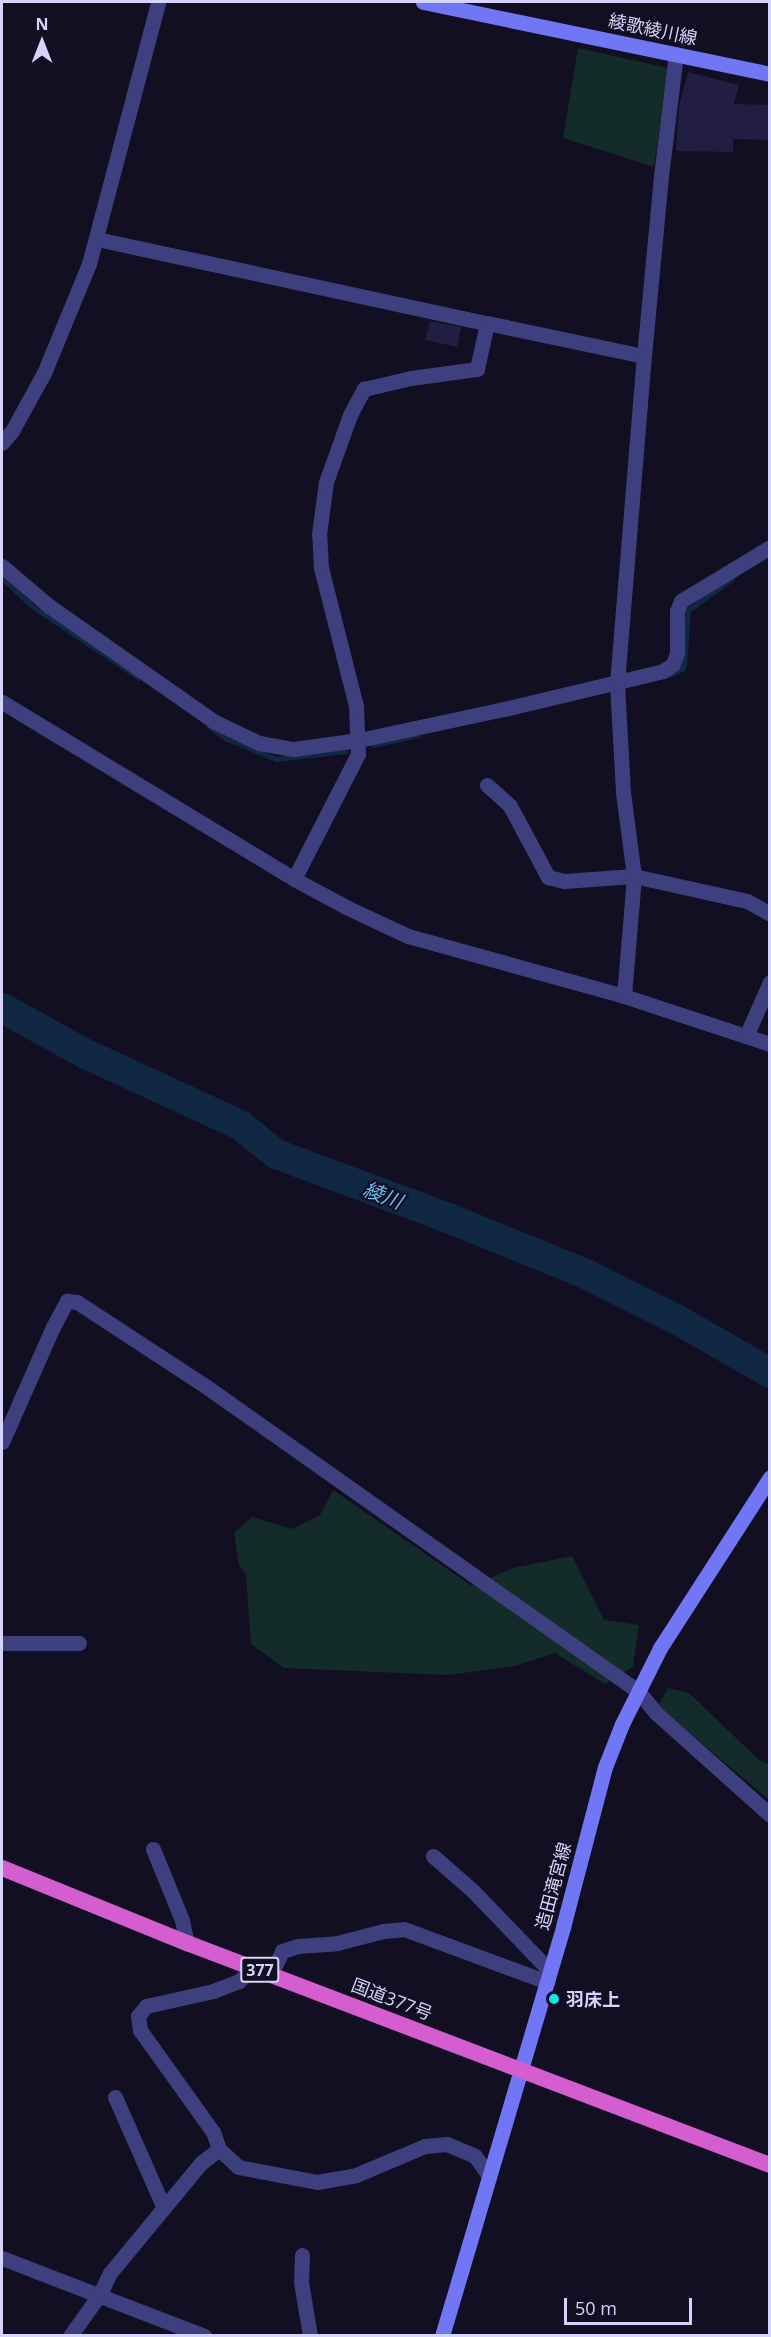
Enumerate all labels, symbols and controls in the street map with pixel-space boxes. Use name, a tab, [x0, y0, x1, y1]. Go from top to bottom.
street label: 綾歌綾川線	[607, 9, 699, 49]
north arrow	[12, 12, 72, 72]
text: N	[35, 13, 49, 35]
water label: 綾川	[360, 1177, 406, 1213]
street label: 造田滝宮線	[531, 1840, 575, 1932]
road number: 377	[239, 1957, 281, 1983]
street label: 国道377号	[349, 1974, 435, 2024]
place label: 羽床上	[566, 1988, 620, 2010]
marker: 羽床上	[547, 1992, 561, 2006]
scale bar	[567, 2286, 694, 2324]
text: 50 m	[575, 2296, 617, 2320]

